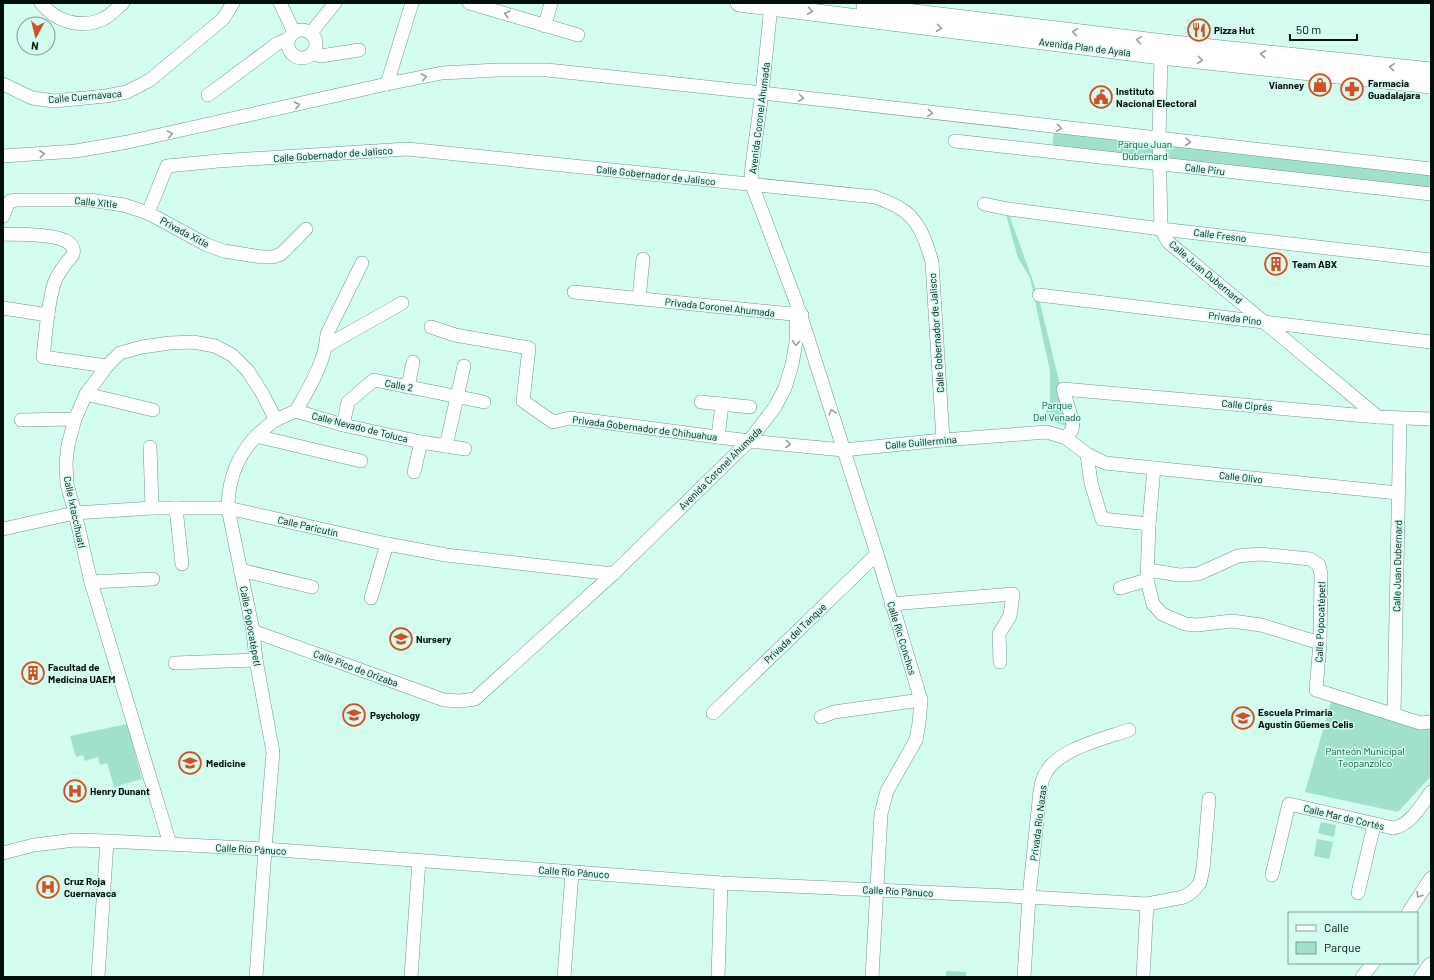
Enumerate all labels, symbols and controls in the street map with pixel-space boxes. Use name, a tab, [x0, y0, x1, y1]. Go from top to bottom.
one-way arrow	[807, 7, 813, 16]
one-way arrow	[504, 10, 511, 19]
north arrow	[16, 16, 56, 56]
scale bar	[1290, 16, 1357, 42]
restaurant icon: Pizza Hut	[1186, 17, 1212, 43]
text: 50 m	[1296, 22, 1321, 36]
one-way arrow	[935, 23, 942, 32]
place label: Pizza Hut	[1214, 24, 1255, 36]
one-way arrow	[1072, 28, 1078, 37]
street label: Avenida Plan de Ayala	[1038, 35, 1132, 59]
one-way arrow	[1136, 36, 1142, 45]
text: N	[30, 40, 39, 53]
one-way arrow	[1260, 50, 1266, 59]
one-way arrow	[1197, 56, 1203, 65]
street label: Avenida Coronel Ahumada	[746, 61, 772, 175]
one-way arrow	[1389, 63, 1395, 72]
shop icon: Vianney	[1307, 72, 1333, 98]
one-way arrow	[421, 73, 427, 81]
pharmacy icon: Farmacia Guadalajara	[1339, 76, 1365, 102]
place label: Farmacia Guadalajara	[1368, 77, 1420, 101]
place label: Vianney	[1269, 79, 1304, 91]
public building icon: Instituto Nacional Electoral	[1088, 84, 1114, 110]
place label: Instituto Nacional Electoral	[1116, 85, 1197, 109]
street label: Calle Cuernavaca	[48, 87, 122, 105]
one-way arrow	[798, 93, 804, 102]
one-way arrow	[294, 101, 300, 109]
one-way arrow	[927, 108, 933, 117]
one-way arrow	[1056, 123, 1062, 132]
one-way arrow	[167, 130, 173, 138]
one-way arrow	[1185, 137, 1191, 146]
park label: Parque Juan Dubernard	[1118, 138, 1172, 162]
street label: Calle Gobernador de Jalisco	[273, 144, 393, 164]
one-way arrow	[39, 150, 45, 159]
street label: Calle Piru	[1184, 161, 1226, 177]
street label: Calle Gobernador de Jalisco	[596, 163, 716, 187]
street label: Calle Xitle	[74, 194, 118, 210]
street label: Privada Xitle	[158, 214, 212, 250]
street label: Calle Fresno	[1193, 226, 1247, 244]
street label: Calle Juan Dubernard	[1167, 238, 1245, 306]
building icon: Team ABX	[1263, 251, 1289, 277]
place label: Team ABX	[1292, 258, 1338, 270]
street label: Calle Gobernador de Jalisco	[926, 273, 946, 393]
street label: Privada Coronel Ahumada	[664, 295, 776, 319]
street label: Privada Pino	[1208, 309, 1262, 327]
one-way arrow	[791, 340, 800, 346]
street label: Calle 2	[384, 376, 414, 394]
street label: Calle Ciprés	[1221, 397, 1273, 413]
park label: Parque Del Venado	[1033, 399, 1081, 423]
street label: Calle Nevado de Toluca	[311, 409, 409, 445]
one-way arrow	[828, 409, 837, 416]
street label: Privada Gobernador de Chihuahua	[572, 413, 718, 443]
street label: Avenida Coronel Ahumada	[676, 424, 764, 512]
street label: Calle Guillermina	[885, 433, 957, 451]
one-way arrow	[785, 440, 791, 449]
street label: Calle Olivo	[1218, 469, 1264, 485]
street label: Calle Ixtaccíhuatl	[62, 475, 88, 549]
street label: Calle Paricutín	[276, 513, 340, 539]
street label: Calle Juan Dubernard	[1390, 520, 1404, 612]
street label: Calle Popocatépetl	[1313, 581, 1327, 663]
street label: Calle Popocatépetl	[238, 585, 264, 667]
street label: Privada del Tanque	[761, 600, 829, 666]
street label: Calle Río Conchos	[885, 600, 919, 676]
school or university icon: Nursery	[388, 626, 414, 652]
place label: Nursery	[416, 633, 451, 645]
street label: Calle Pico de Orizaba	[312, 647, 400, 689]
building icon: Facultad de Medicina UAEM	[20, 660, 46, 686]
place label: Facultad de Medicina UAEM	[48, 661, 115, 685]
school or university icon: Psychology	[341, 702, 367, 728]
school or university icon: Escuela Primaria Agustín Güemes Celis	[1230, 705, 1256, 731]
place label: Escuela Primaria Agustín Güemes Celis	[1258, 706, 1353, 730]
place label: Psychology	[370, 709, 420, 721]
park label: Panteón Municipal Teopanzolco	[1325, 745, 1405, 769]
school or university icon: Medicine	[177, 750, 203, 776]
place label: Medicine	[206, 757, 246, 769]
hospital icon: Henry Dunant	[62, 778, 88, 804]
street label: Privada Río Nazas	[1027, 784, 1049, 862]
place label: Henry Dunant	[90, 785, 150, 797]
street label: Calle Mar de Cortés	[1302, 802, 1386, 832]
street label: Calle Río Pánuco	[215, 841, 287, 857]
street label: Calle Río Pánuco	[538, 864, 610, 880]
hospital icon: Cruz Roja Cuernavaca	[35, 874, 61, 900]
place label: Cruz Roja Cuernavaca	[64, 875, 116, 899]
street label: Calle Río Pánuco	[862, 883, 934, 899]
one-way arrow	[1416, 891, 1424, 898]
legend	[1288, 912, 1418, 964]
text: Calle	[1324, 920, 1349, 934]
text: Parque	[1324, 940, 1361, 954]

